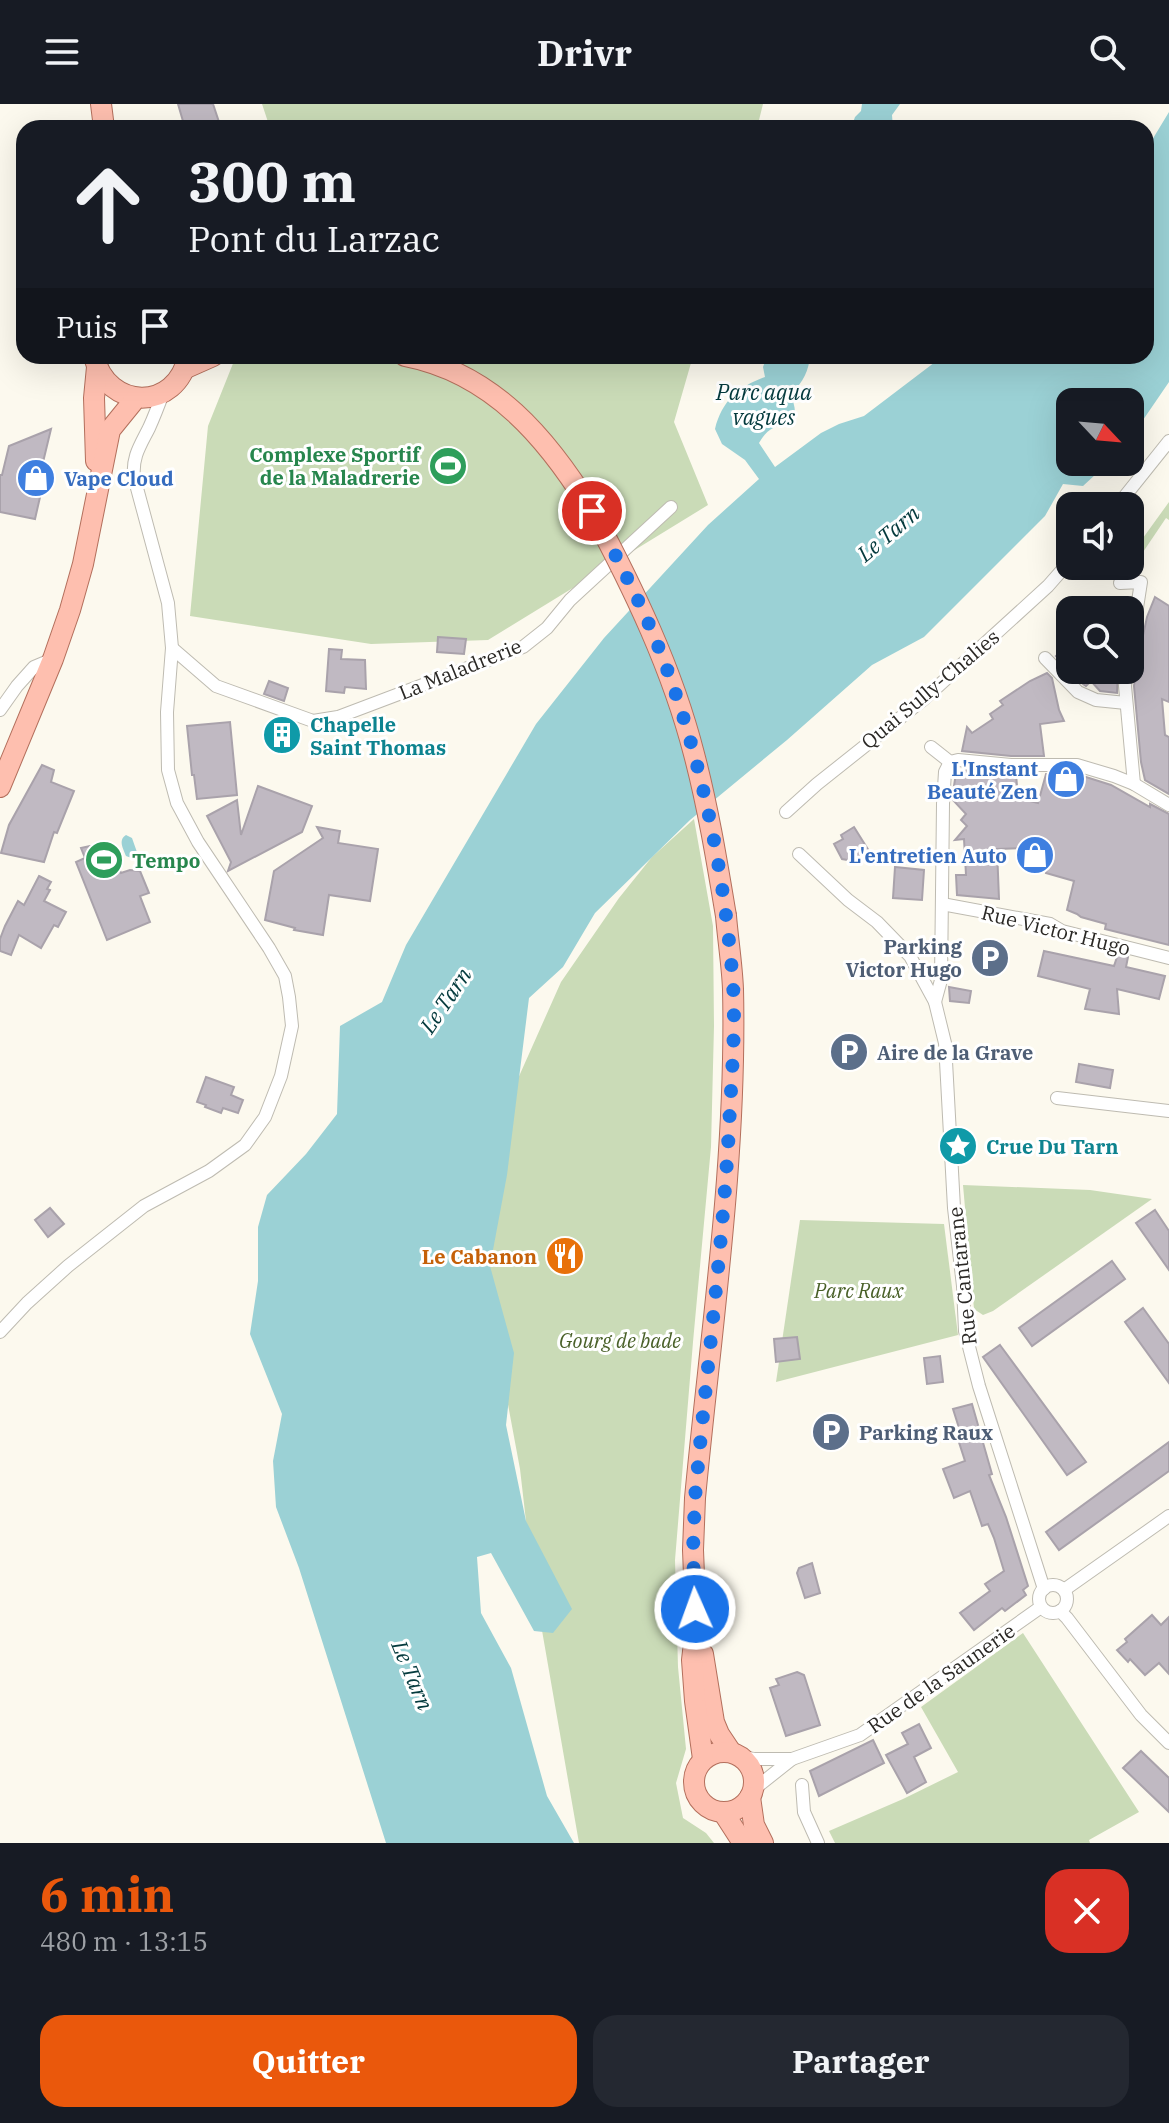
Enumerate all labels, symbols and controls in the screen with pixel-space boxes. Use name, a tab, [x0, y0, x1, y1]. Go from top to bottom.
text: Drivr	[537, 29, 632, 76]
icon: menu	[40, 30, 84, 74]
icon: search	[1085, 30, 1129, 74]
text: 300 m	[188, 145, 356, 217]
icon: ahead	[56, 152, 160, 256]
text: Pont du Larzac	[188, 215, 440, 262]
icon: arrive	[133, 304, 177, 348]
text: Puis	[56, 307, 117, 346]
water label: Parc aqua vagues	[715, 377, 812, 431]
north arrow	[1056, 388, 1144, 476]
map controls	[1056, 388, 1144, 684]
place label: Complexe Sportif de la Maladrerie	[249, 441, 422, 491]
sports icon: Complexe Sportif de la Maladrerie	[427, 445, 469, 487]
shop icon: Vape Cloud	[15, 457, 57, 499]
place label: Vape Cloud	[64, 465, 174, 492]
pin	[558, 477, 626, 545]
icon: arrive	[570, 489, 614, 533]
button: sound	[1056, 492, 1144, 580]
water label: Le Tarn	[850, 498, 926, 568]
button: search	[1056, 596, 1144, 684]
street label: Quai Sully-Chalies	[855, 623, 1005, 755]
street label: La Maladrerie	[395, 632, 525, 706]
place label: Chapelle Saint Thomas	[310, 711, 446, 761]
building icon: Chapelle Saint Thomas	[261, 714, 303, 756]
place label: L'Instant Beauté Zen	[927, 755, 1039, 805]
shop icon: L'Instant Beauté Zen	[1045, 758, 1087, 800]
shop icon: L'entretien Auto	[1014, 834, 1056, 876]
sports icon: Tempo	[83, 839, 125, 881]
place label: L'entretien Auto	[849, 842, 1007, 869]
place label: Tempo	[132, 847, 200, 874]
street label: Rue Victor Hugo	[979, 898, 1133, 962]
place label: Parking Victor Hugo	[845, 933, 962, 983]
parking icon: Parking Victor Hugo	[969, 937, 1011, 979]
water label: Le Tarn	[412, 961, 478, 1039]
parking icon: Aire de la Grave	[828, 1031, 870, 1073]
place label: Aire de la Grave	[877, 1039, 1033, 1066]
place icon: Crue Du Tarn	[937, 1125, 979, 1167]
place label: Crue Du Tarn	[986, 1133, 1119, 1160]
street label: Rue Cantarane	[941, 1206, 983, 1346]
restaurant icon: Le Cabanon	[544, 1235, 586, 1277]
place label: Le Cabanon	[422, 1243, 537, 1270]
park label: Parc Raux	[813, 1277, 904, 1304]
park label: Gourg de bade	[559, 1327, 681, 1354]
parking icon: Parking Raux	[810, 1411, 852, 1453]
place label: Parking Raux	[859, 1419, 993, 1446]
position arrow	[653, 1567, 737, 1651]
street label: Rue de la Saunerie	[862, 1617, 1020, 1739]
water label: Le Tarn	[385, 1635, 441, 1715]
text: 6 min	[40, 1863, 174, 1925]
button: close	[1045, 1869, 1129, 1953]
text: 480 m · 13:15	[40, 1924, 208, 1958]
button: Quitter	[40, 2015, 577, 2107]
button: Partager	[593, 2015, 1129, 2107]

